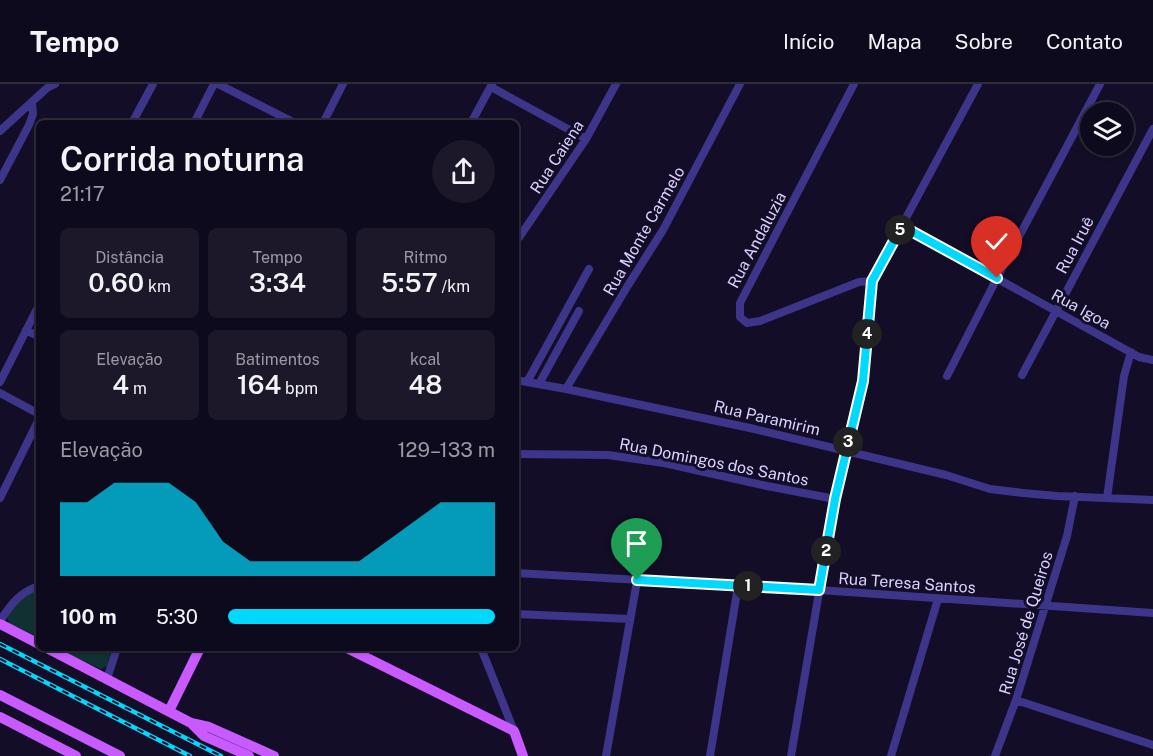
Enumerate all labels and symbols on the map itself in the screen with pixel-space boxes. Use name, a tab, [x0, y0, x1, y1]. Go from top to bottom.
street label: Rua Caiena	[526, 117, 588, 197]
street label: Rua Monte Carmelo	[599, 163, 689, 299]
street label: Rua Andaluzia	[724, 189, 790, 291]
street label: Rua Iruê	[1052, 213, 1098, 277]
pin: 5	[885, 215, 915, 245]
pin	[971, 216, 1022, 278]
street label: Rua Igoa	[1048, 285, 1114, 333]
pin: 4	[852, 319, 882, 349]
street label: Rua Paramirim	[712, 397, 822, 439]
pin: 3	[833, 427, 863, 457]
street label: Rua Domingos dos Santos	[618, 434, 810, 490]
pin	[611, 518, 662, 580]
pin: 2	[811, 536, 841, 566]
street label: Rua José de Queiros	[995, 549, 1057, 697]
street label: Rua Teresa Santos	[838, 569, 976, 597]
pin: 1	[733, 571, 763, 601]

